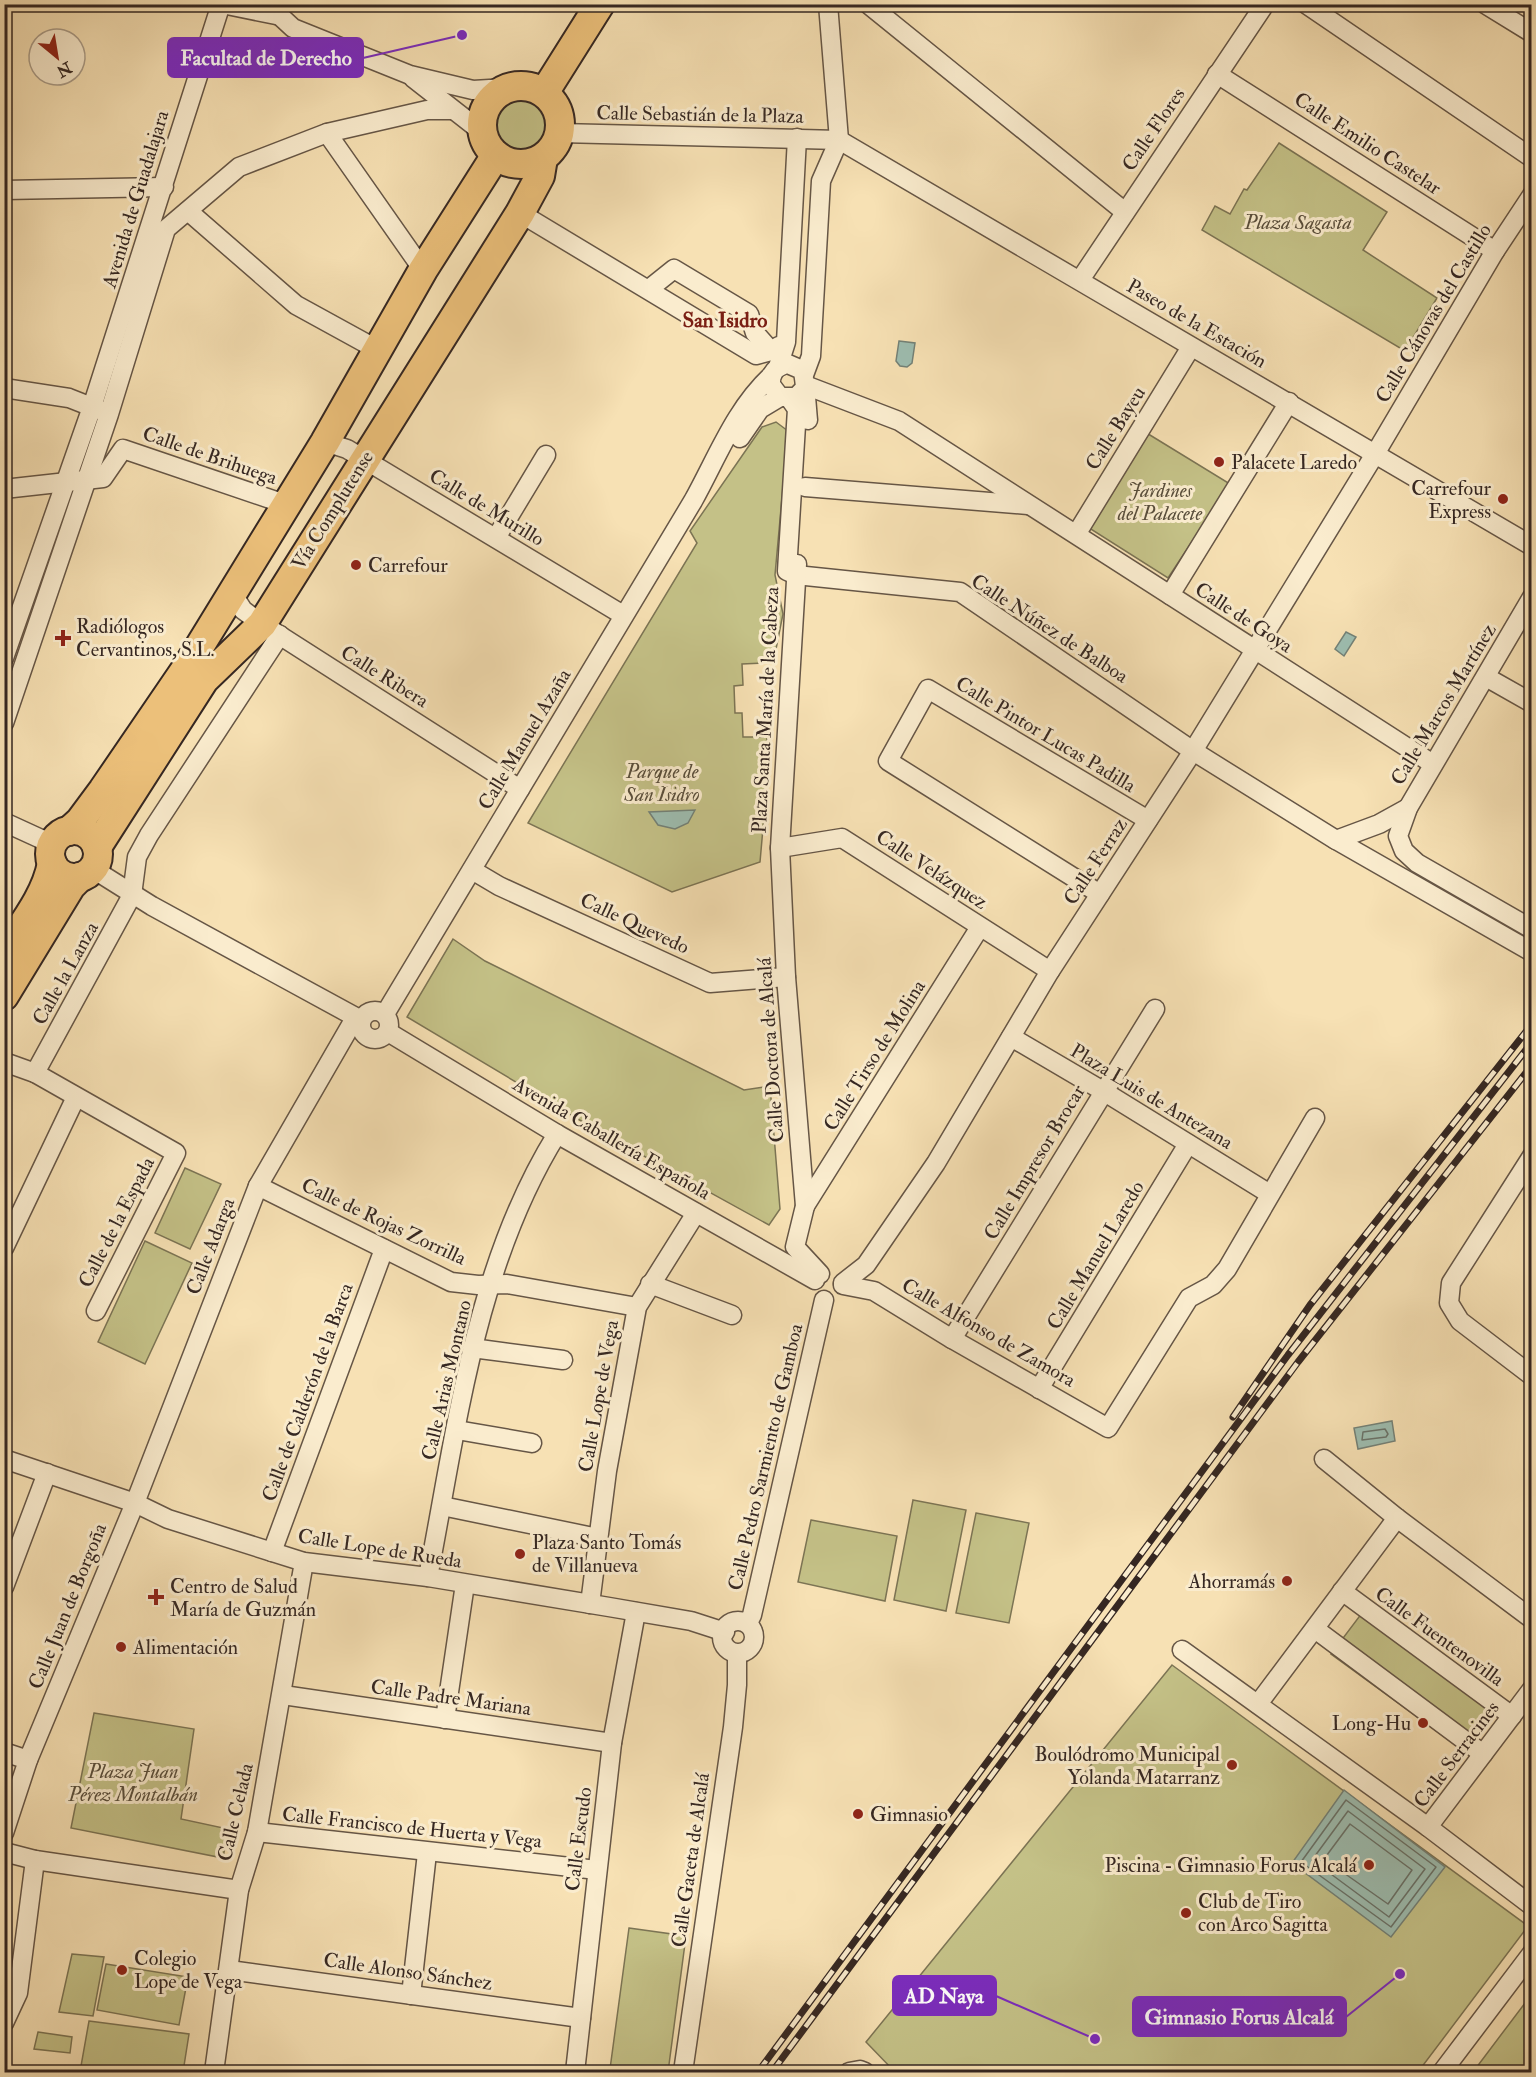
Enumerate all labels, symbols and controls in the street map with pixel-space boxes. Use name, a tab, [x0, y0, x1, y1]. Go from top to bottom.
north arrow	[27, 27, 87, 87]
callout: Facultad de Derecho	[168, 38, 363, 77]
text: Facultad de Derecho	[180, 45, 352, 72]
text: N	[52, 56, 76, 82]
street label: Calle Flores	[1116, 83, 1191, 176]
street label: Calle Emilio Castelar	[1290, 87, 1446, 201]
street label: Calle Sebastián de la Plaza	[596, 100, 805, 129]
street label: Avenida de Guadalajara	[96, 106, 175, 292]
park label: Plaza Sagasta	[1243, 210, 1352, 235]
street label: Calle Cánovas del Castillo	[1370, 219, 1497, 407]
street label: Paseo de la Estación	[1122, 273, 1271, 374]
district label: San Isidro	[683, 307, 767, 334]
street label: Calle Bayeu	[1080, 382, 1151, 475]
street label: Calle de Brihuega	[139, 421, 281, 490]
street label: Vía Complutense	[286, 446, 380, 575]
place label: Palacete Laredo	[1231, 450, 1357, 475]
marker: Palacete Laredo	[1212, 455, 1226, 469]
street label: Calle de Murillo	[425, 463, 549, 552]
place label: Carrefour Express	[1411, 476, 1492, 525]
park label: Jardines del Palacete	[1117, 478, 1202, 526]
marker: Carrefour Express	[1496, 492, 1510, 506]
place label: Carrefour	[368, 553, 448, 578]
marker: Carrefour	[349, 558, 363, 572]
street label: Calle Núñez de Balboa	[966, 568, 1134, 689]
street label: Calle de Goya	[1190, 577, 1298, 659]
street label: Plaza Santa María de la Cabeza	[747, 585, 784, 834]
place label: Radiólogos Cervantinos, S.L.	[76, 614, 214, 662]
street label: Calle Marcos Martínez	[1385, 619, 1502, 790]
marker: Radiólogos Cervantinos, S.L.	[54, 629, 72, 647]
street label: Calle Ribera	[336, 640, 434, 714]
street label: Calle Manuel Azaña	[472, 663, 577, 814]
street label: Calle Pintor Lucas Padilla	[951, 671, 1141, 798]
park label: Parque de San Isidro	[623, 759, 700, 807]
street label: Calle Ferraz	[1058, 813, 1133, 909]
street label: Calle Velázquez	[871, 824, 993, 915]
street label: Calle Quevedo	[576, 887, 693, 960]
street label: Calle la Lanza	[27, 917, 104, 1029]
street label: Calle Doctora de Alcalá	[752, 956, 789, 1143]
street label: Calle Tirso de Molina	[818, 974, 931, 1135]
street label: Plaza Luis de Antezana	[1066, 1038, 1238, 1155]
street label: Avenida Caballería Española	[507, 1071, 716, 1207]
street label: Calle Impresor Brocar	[978, 1080, 1092, 1245]
street label: Calle de la Espada	[73, 1152, 161, 1292]
street label: Calle de Rojas Zorrilla	[297, 1172, 471, 1271]
street label: Calle Manuel Laredo	[1041, 1176, 1150, 1334]
street label: Calle Adarga	[181, 1193, 241, 1298]
street label: Calle Alfonso de Zamora	[897, 1272, 1081, 1393]
street label: Calle de Calderón de la Barca	[256, 1279, 359, 1505]
street label: Calle Arias Montano	[416, 1298, 477, 1463]
street label: Calle Lope de Vega	[573, 1317, 625, 1474]
street label: Calle Pedro Sarmiento de Gamboa	[723, 1321, 809, 1593]
street label: Calle Juan de Borgoña	[23, 1519, 112, 1693]
street label: Calle Lope de Rueda	[296, 1523, 464, 1575]
place label: Plaza Santo Tomás de Villanueva	[532, 1530, 682, 1578]
marker: Plaza Santo Tomás de Villanueva	[513, 1547, 527, 1561]
place label: Ahorramás	[1187, 1569, 1275, 1594]
place label: Centro de Salud María de Guzmán	[170, 1574, 316, 1622]
marker: Ahorramás	[1280, 1574, 1294, 1588]
street label: Calle Fuentenovilla	[1370, 1581, 1510, 1692]
marker: Centro de Salud María de Guzmán	[147, 1588, 165, 1606]
place label: Alimentación	[132, 1635, 238, 1660]
marker: Alimentación	[114, 1640, 128, 1654]
street label: Calle Padre Mariana	[369, 1674, 534, 1721]
street label: Calle Serracines	[1408, 1696, 1505, 1813]
place label: Long-Hu	[1332, 1711, 1411, 1736]
marker: Long-Hu	[1416, 1716, 1430, 1730]
place label: Boulódromo Municipal Yolanda Matarranz	[1034, 1742, 1220, 1790]
marker: Boulódromo Municipal Yolanda Matarranz	[1225, 1758, 1239, 1772]
park label: Plaza Juan Pérez Montalbán	[67, 1759, 198, 1807]
street label: Calle Celada	[212, 1760, 259, 1864]
street label: Calle Gaceta de Alcalá	[666, 1771, 715, 1949]
street label: Calle Escudo	[560, 1786, 597, 1893]
street label: Calle Francisco de Huerta y Vega	[281, 1801, 544, 1854]
place label: Gimnasio	[870, 1802, 948, 1827]
marker: Gimnasio	[851, 1807, 865, 1821]
place label: Piscina - Gimnasio Forus Alcalá	[1104, 1853, 1358, 1878]
marker: Piscina - Gimnasio Forus Alcalá	[1362, 1858, 1376, 1872]
place label: Club de Tiro con Arco Sagitta	[1198, 1889, 1328, 1937]
marker: Club de Tiro con Arco Sagitta	[1179, 1906, 1193, 1920]
place label: Colegio Lope de Vega	[134, 1946, 243, 1995]
street label: Calle Alonso Sánchez	[322, 1947, 494, 1996]
marker: Colegio Lope de Vega	[115, 1963, 129, 1977]
callout: AD Naya	[893, 1976, 996, 2015]
text: AD Naya	[903, 1983, 985, 2010]
callout: Gimnasio Forus Alcalá	[1133, 1997, 1346, 2036]
text: Gimnasio Forus Alcalá	[1144, 2004, 1335, 2031]

